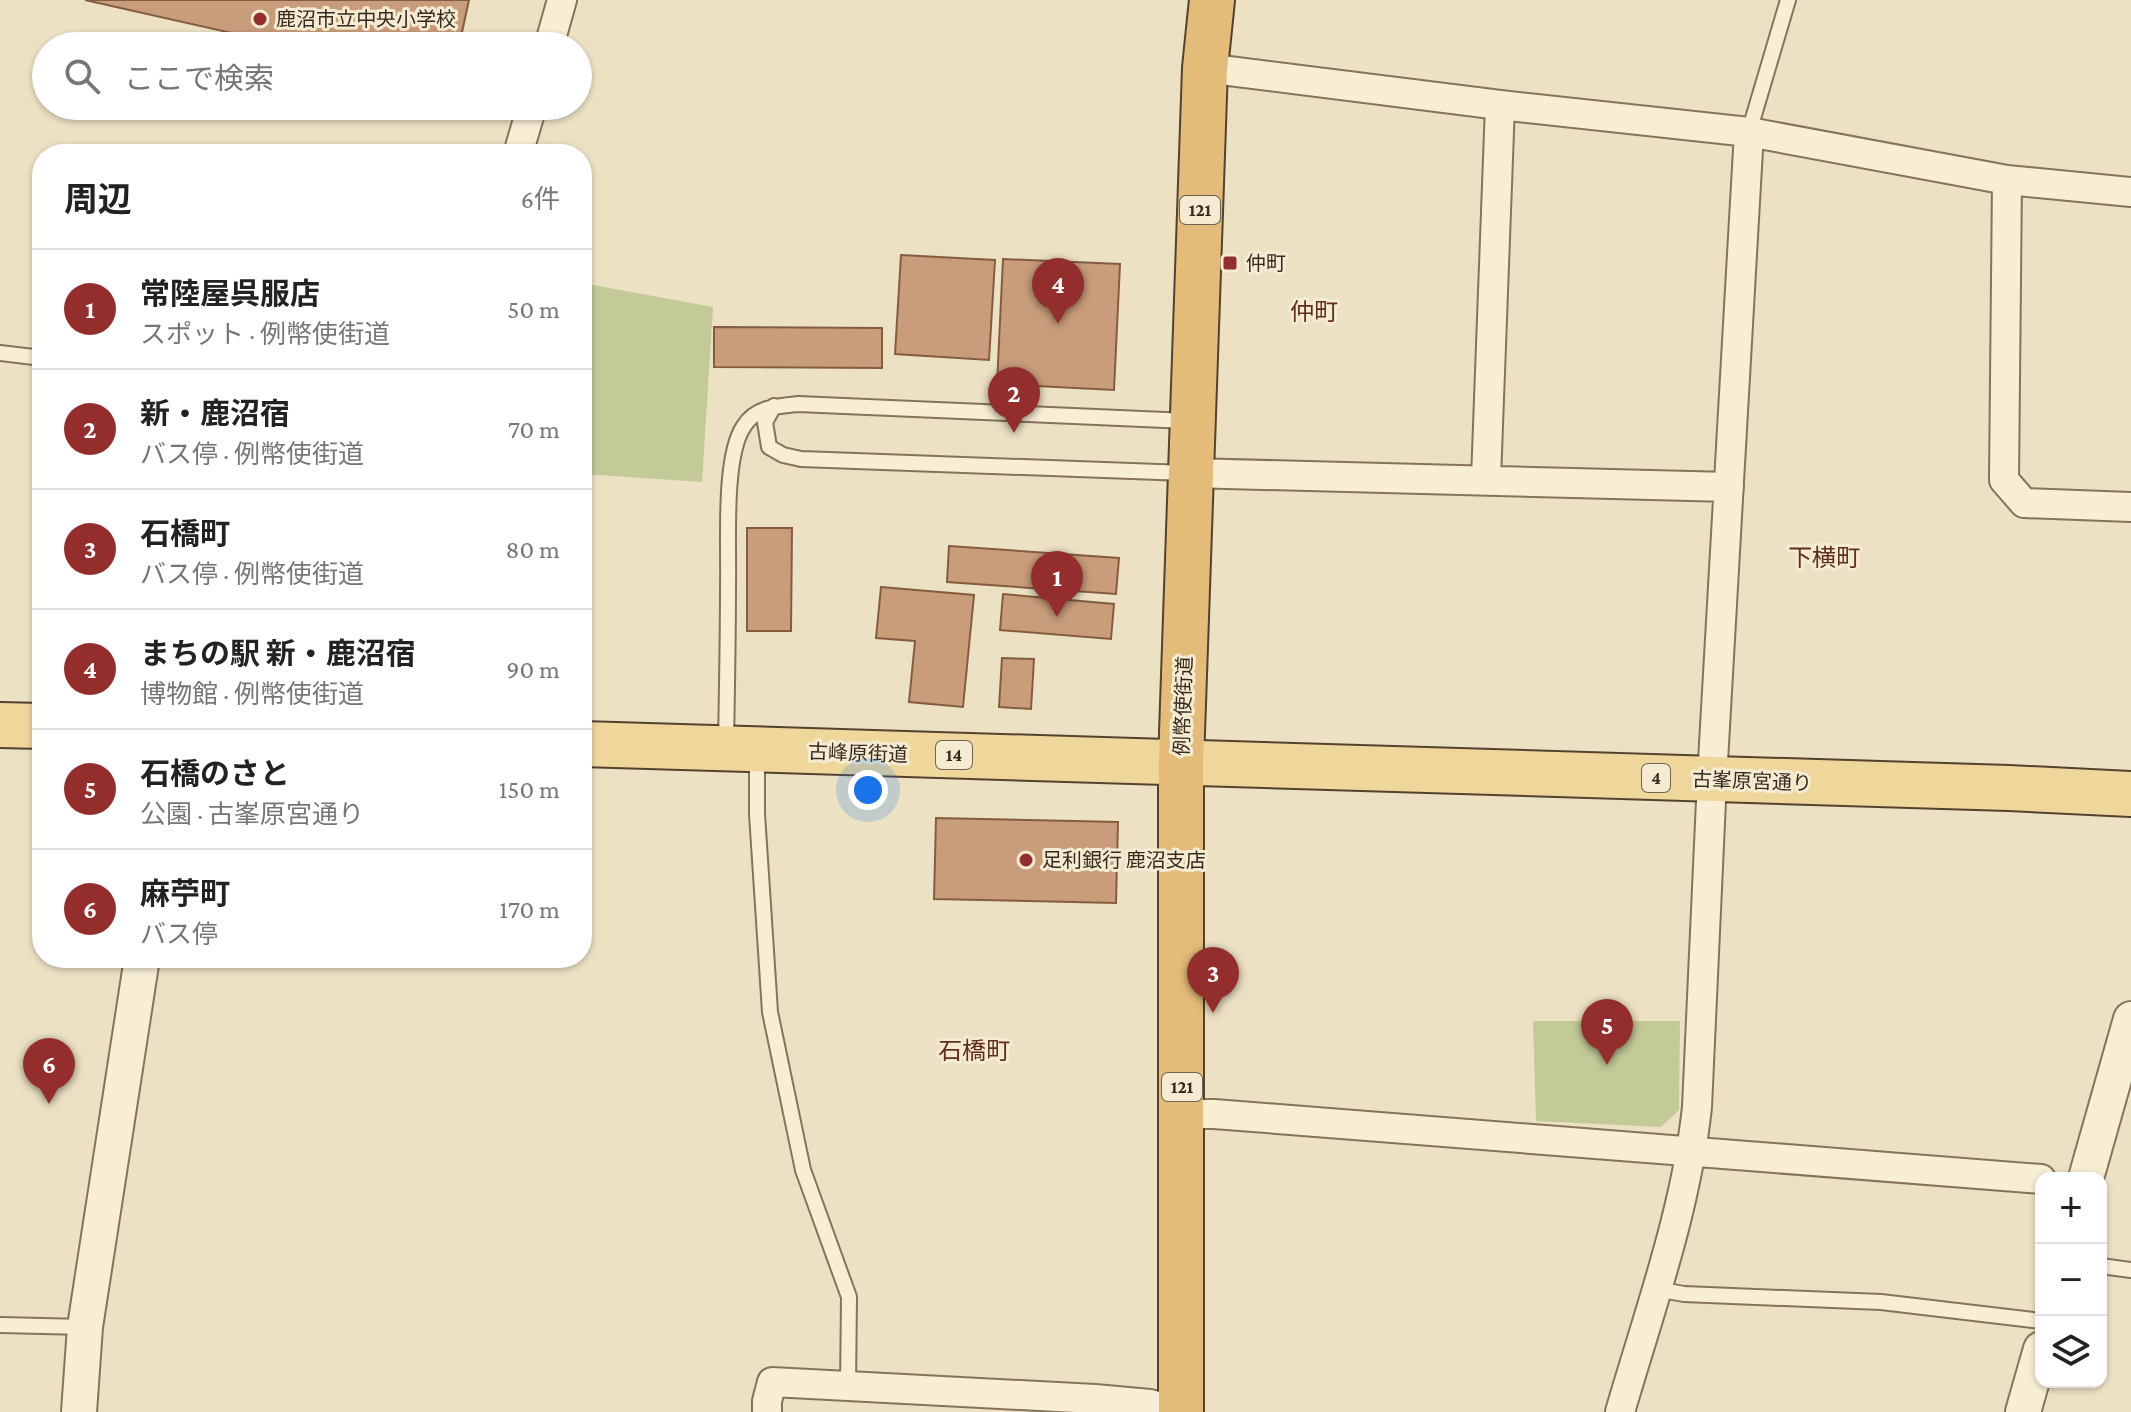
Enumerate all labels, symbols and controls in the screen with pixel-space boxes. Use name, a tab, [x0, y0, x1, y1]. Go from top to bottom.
place label: 鹿沼市立中央小学校	[276, 8, 456, 30]
marker: 鹿沼市立中央小学校	[251, 10, 269, 28]
search box	[32, 32, 592, 120]
icon: search	[60, 54, 104, 98]
text: ここで検索	[124, 62, 274, 95]
text: 周辺	[64, 181, 132, 218]
text: 6件	[521, 185, 560, 214]
road number: 121	[1180, 196, 1220, 224]
place label: 仲町	[1246, 252, 1286, 274]
marker: 仲町	[1221, 254, 1239, 272]
pin: 4	[1032, 258, 1084, 324]
text: 常陸屋呉服店	[140, 277, 320, 310]
text: 1	[85, 295, 95, 324]
text: 50 m	[507, 295, 560, 324]
district label: 仲町	[1290, 298, 1338, 325]
text: スポット · 例幣使街道	[140, 320, 390, 349]
pin: 2	[988, 367, 1040, 433]
text: 新・鹿沼宿	[140, 397, 290, 430]
text: 2	[83, 415, 97, 444]
text: 70 m	[508, 415, 560, 444]
text: バス停 · 例幣使街道	[140, 440, 364, 469]
text: 石橋町	[140, 517, 230, 550]
text: 3	[84, 535, 96, 564]
text: 80 m	[506, 535, 560, 564]
district label: 下横町	[1788, 544, 1860, 571]
pin: 1	[1031, 551, 1083, 617]
text: バス停 · 例幣使街道	[140, 560, 364, 589]
text: まちの駅 新・鹿沼宿	[140, 637, 416, 670]
text: 4	[83, 655, 97, 684]
text: 90 m	[506, 655, 560, 684]
street label: 例幣使街道	[1170, 656, 1196, 756]
text: 博物館 · 例幣使街道	[140, 680, 364, 709]
street label: 古峰原街道	[808, 740, 908, 766]
road number: 14	[936, 741, 972, 769]
text: 石橋のさと	[140, 757, 290, 790]
road number: 4	[1642, 764, 1670, 792]
street label: 古峯原宮通り	[1692, 768, 1812, 794]
your location	[848, 770, 888, 810]
text: 5	[84, 775, 96, 804]
text: 150 m	[499, 775, 560, 804]
text: 公園 · 古峯原宮通り	[140, 800, 364, 829]
place label: 足利銀行 鹿沼支店	[1042, 849, 1206, 871]
marker: 足利銀行 鹿沼支店	[1017, 851, 1035, 869]
text: 麻苧町	[140, 877, 230, 910]
text: 6	[83, 895, 97, 924]
text: 170 m	[499, 895, 560, 924]
text: バス停	[140, 920, 218, 949]
pin: 3	[1187, 947, 1239, 1013]
pin: 5	[1581, 999, 1633, 1065]
district label: 石橋町	[938, 1037, 1010, 1064]
pin: 6	[23, 1038, 75, 1104]
road number: 121	[1162, 1073, 1202, 1101]
map controls	[2035, 1172, 2107, 1388]
button: +	[2035, 1172, 2107, 1244]
button: −	[2035, 1244, 2107, 1316]
button: layers	[2035, 1316, 2107, 1388]

